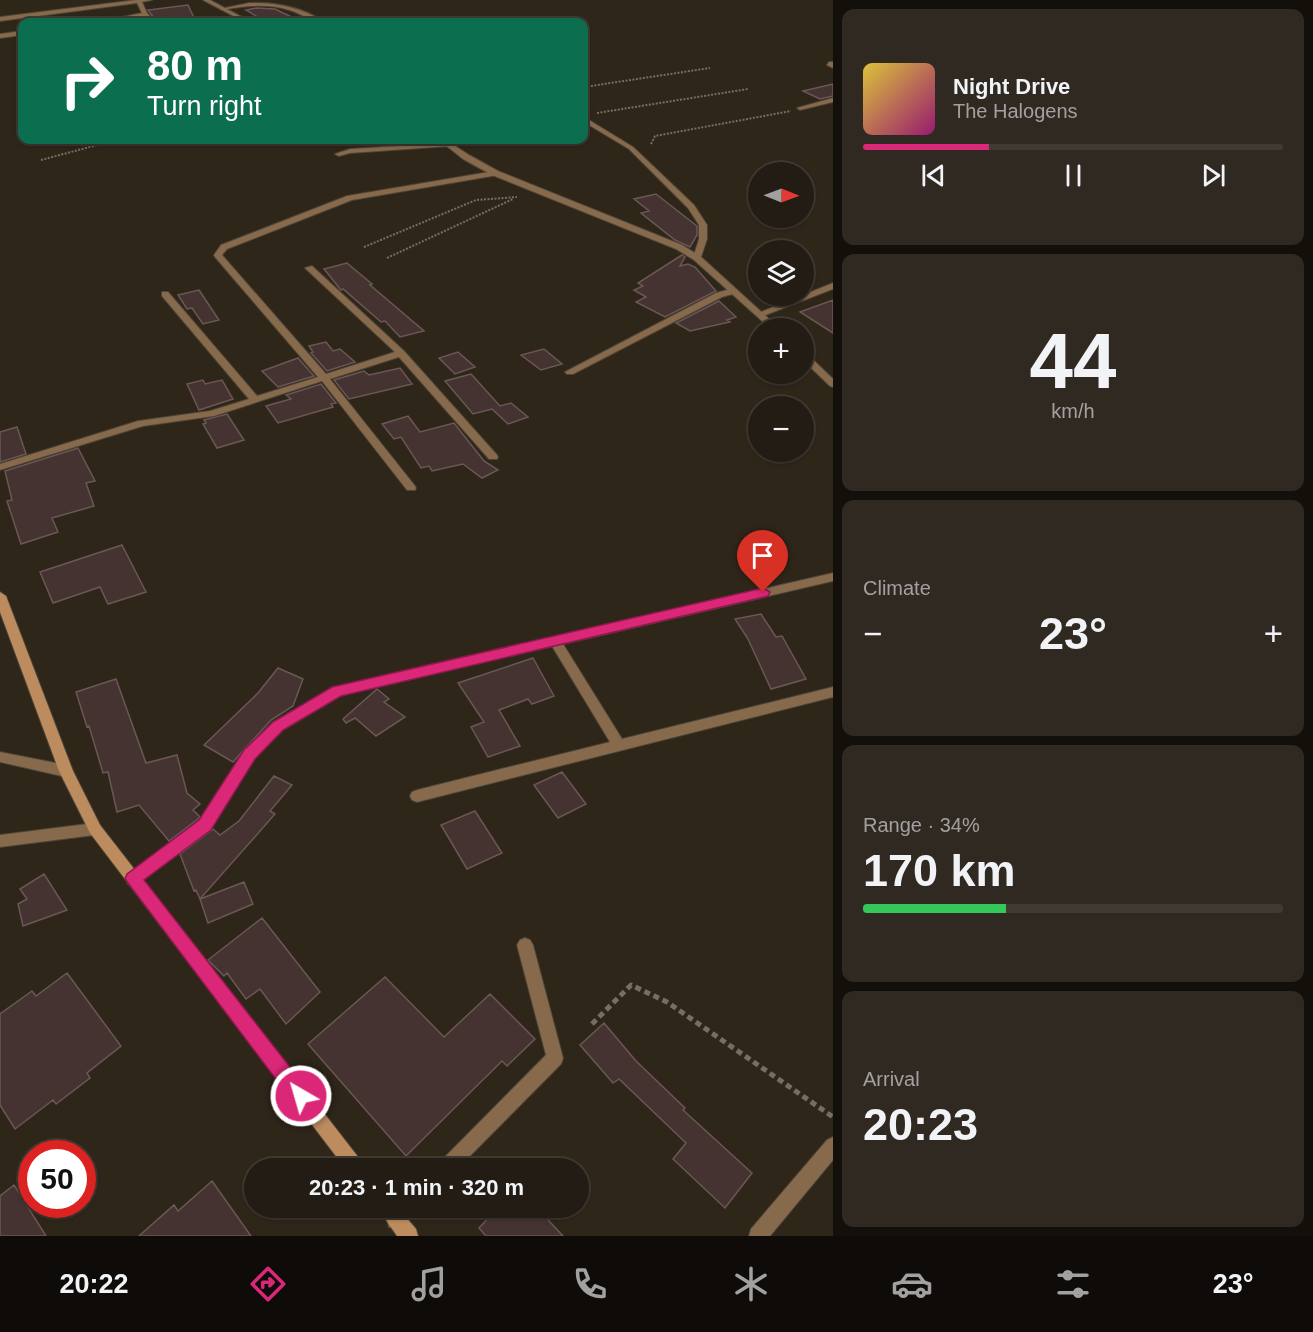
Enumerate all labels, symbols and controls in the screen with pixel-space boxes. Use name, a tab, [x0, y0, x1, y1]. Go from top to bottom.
icon: right	[48, 42, 126, 120]
text: 80 m	[147, 42, 243, 89]
text: Night Drive	[953, 74, 1070, 99]
text: Turn right	[147, 91, 262, 121]
text: The Halogens	[953, 100, 1078, 122]
icon: previous	[917, 159, 950, 192]
icon: pause	[1057, 159, 1090, 192]
icon: next	[1197, 159, 1230, 192]
north arrow	[748, 162, 814, 228]
map controls	[748, 162, 814, 462]
button: layers	[748, 240, 814, 306]
text: 44	[1030, 317, 1116, 405]
button: +	[748, 318, 814, 384]
button: −	[748, 396, 814, 462]
text: km/h	[1051, 400, 1095, 422]
pin	[737, 530, 788, 592]
icon: arrive	[746, 539, 779, 572]
text: Climate	[863, 577, 931, 599]
text: 23°	[1039, 608, 1107, 659]
text: −	[863, 615, 882, 652]
text: +	[1264, 615, 1283, 652]
text: Range · 34%	[863, 814, 980, 836]
text: 170 km	[863, 845, 1016, 896]
position arrow	[269, 1064, 333, 1128]
text: Arrival	[863, 1068, 920, 1090]
text: 20:23	[863, 1099, 978, 1150]
speed limit sign: 50	[18, 1140, 96, 1218]
text: 20:23 · 1 min · 320 m	[309, 1175, 524, 1200]
icon: directions	[247, 1263, 289, 1305]
icon: music	[408, 1263, 450, 1305]
icon: phone	[569, 1263, 611, 1305]
icon: climate	[730, 1263, 772, 1305]
icon: car	[891, 1263, 933, 1305]
icon: filters	[1052, 1263, 1094, 1305]
text: 20:22	[59, 1269, 129, 1299]
text: 23°	[1213, 1269, 1253, 1299]

